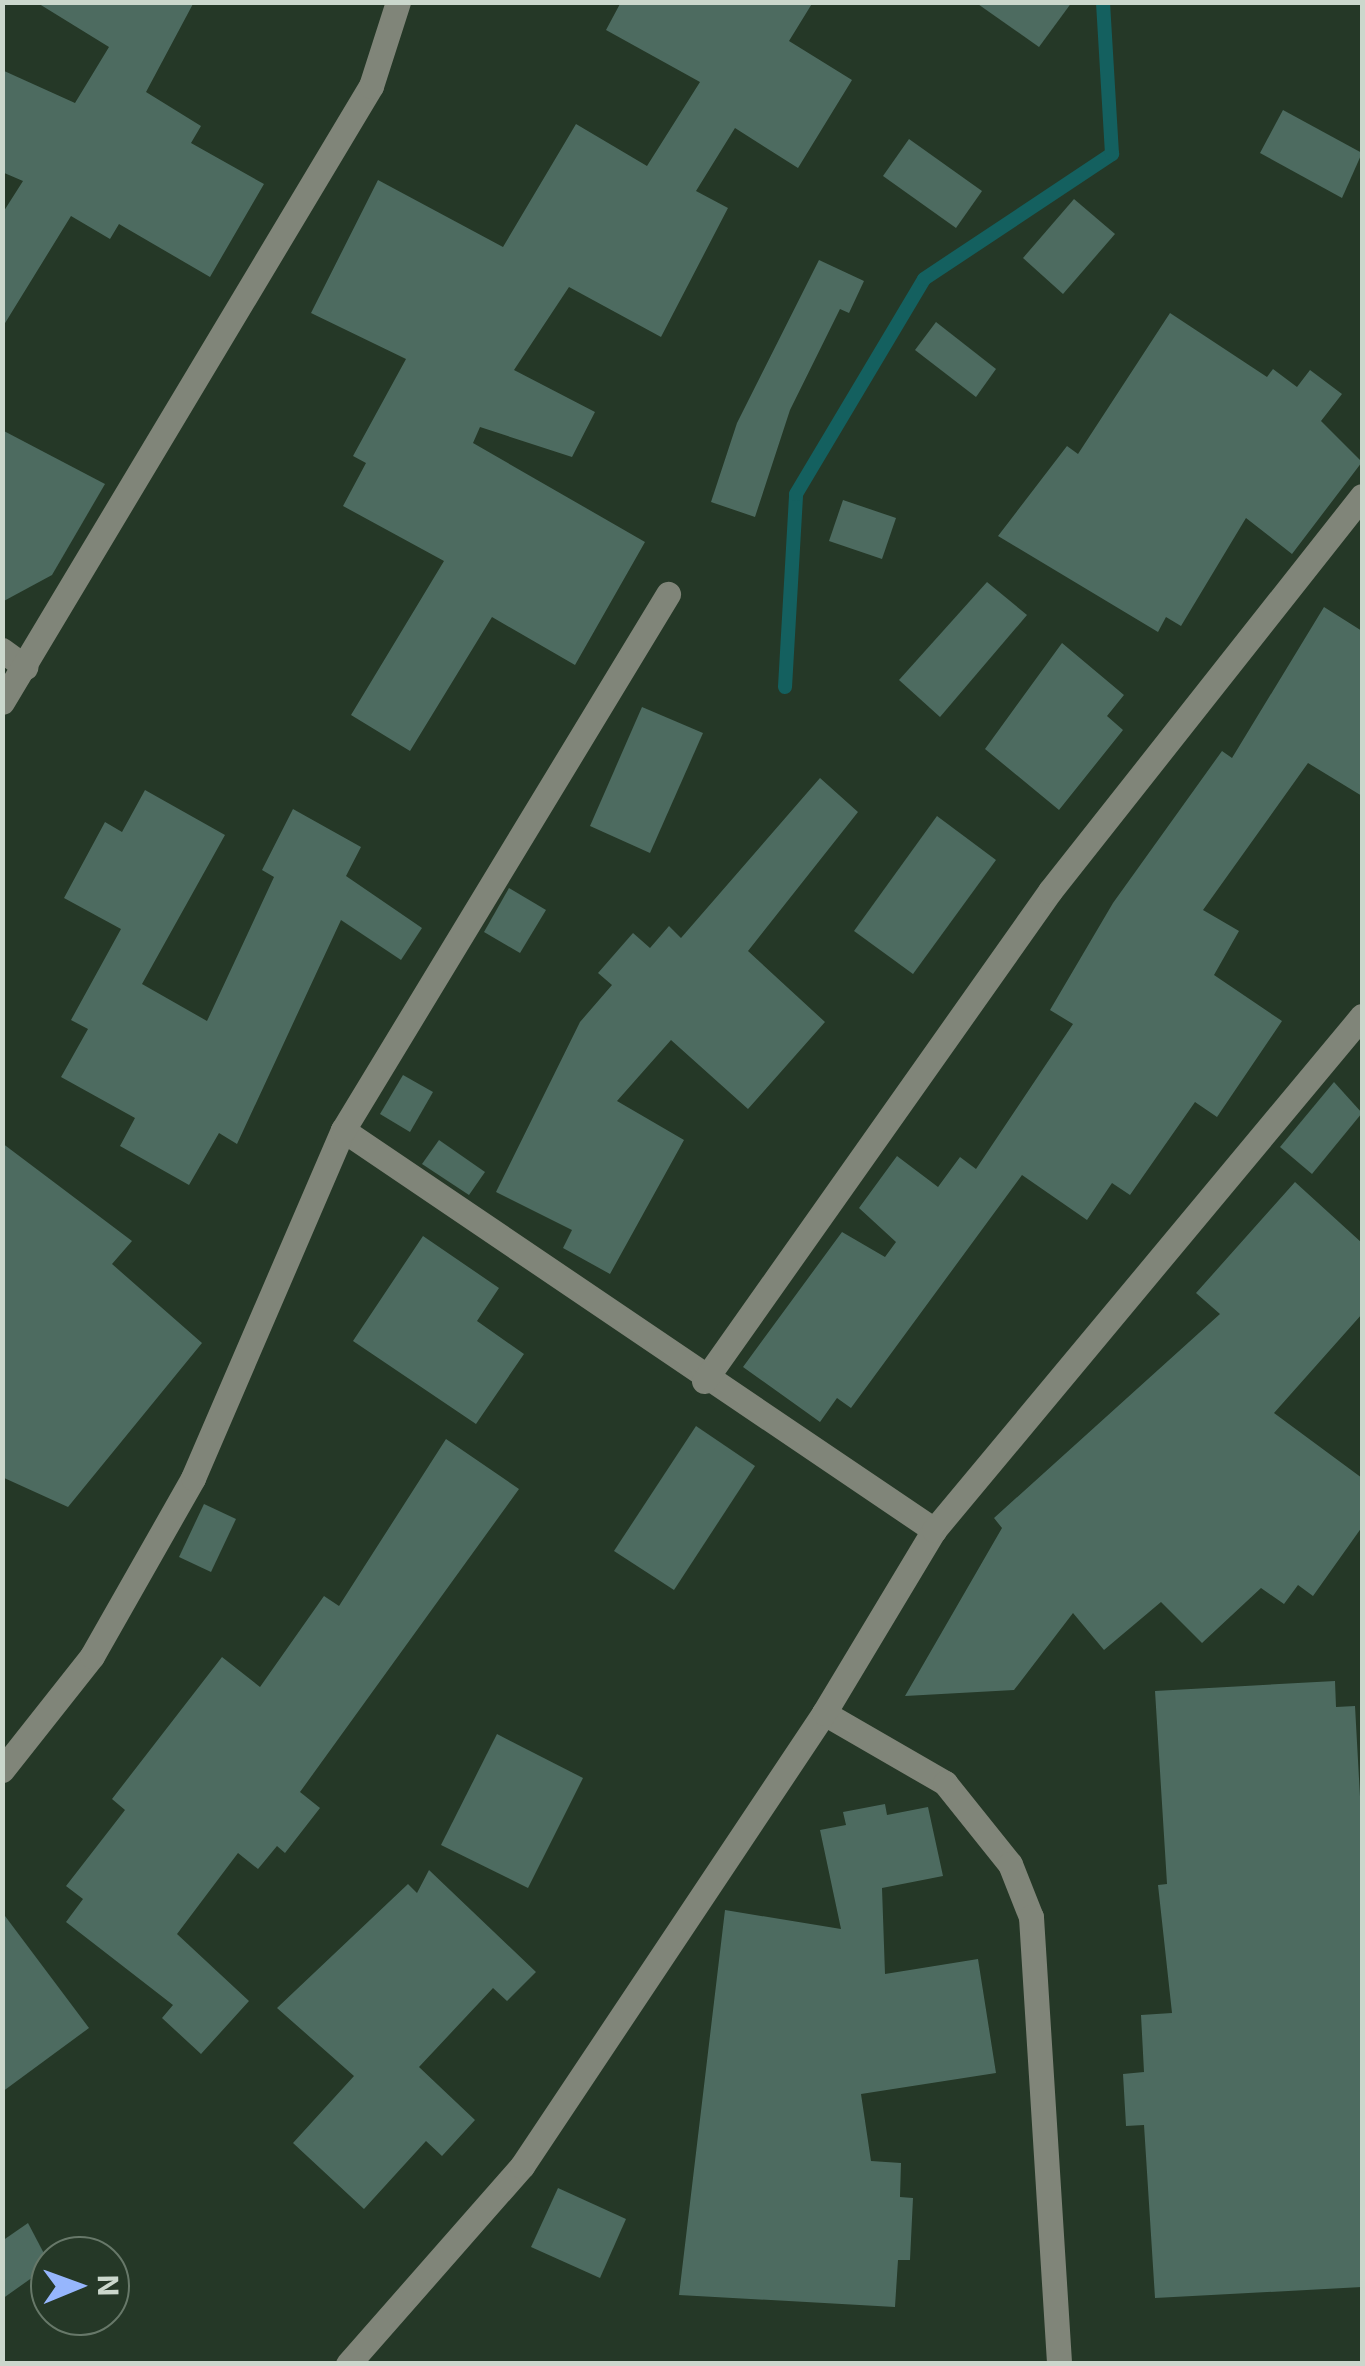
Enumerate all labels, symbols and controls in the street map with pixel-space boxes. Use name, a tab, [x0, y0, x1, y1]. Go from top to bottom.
north arrow	[30, 2236, 130, 2336]
text: N	[91, 2275, 125, 2296]

